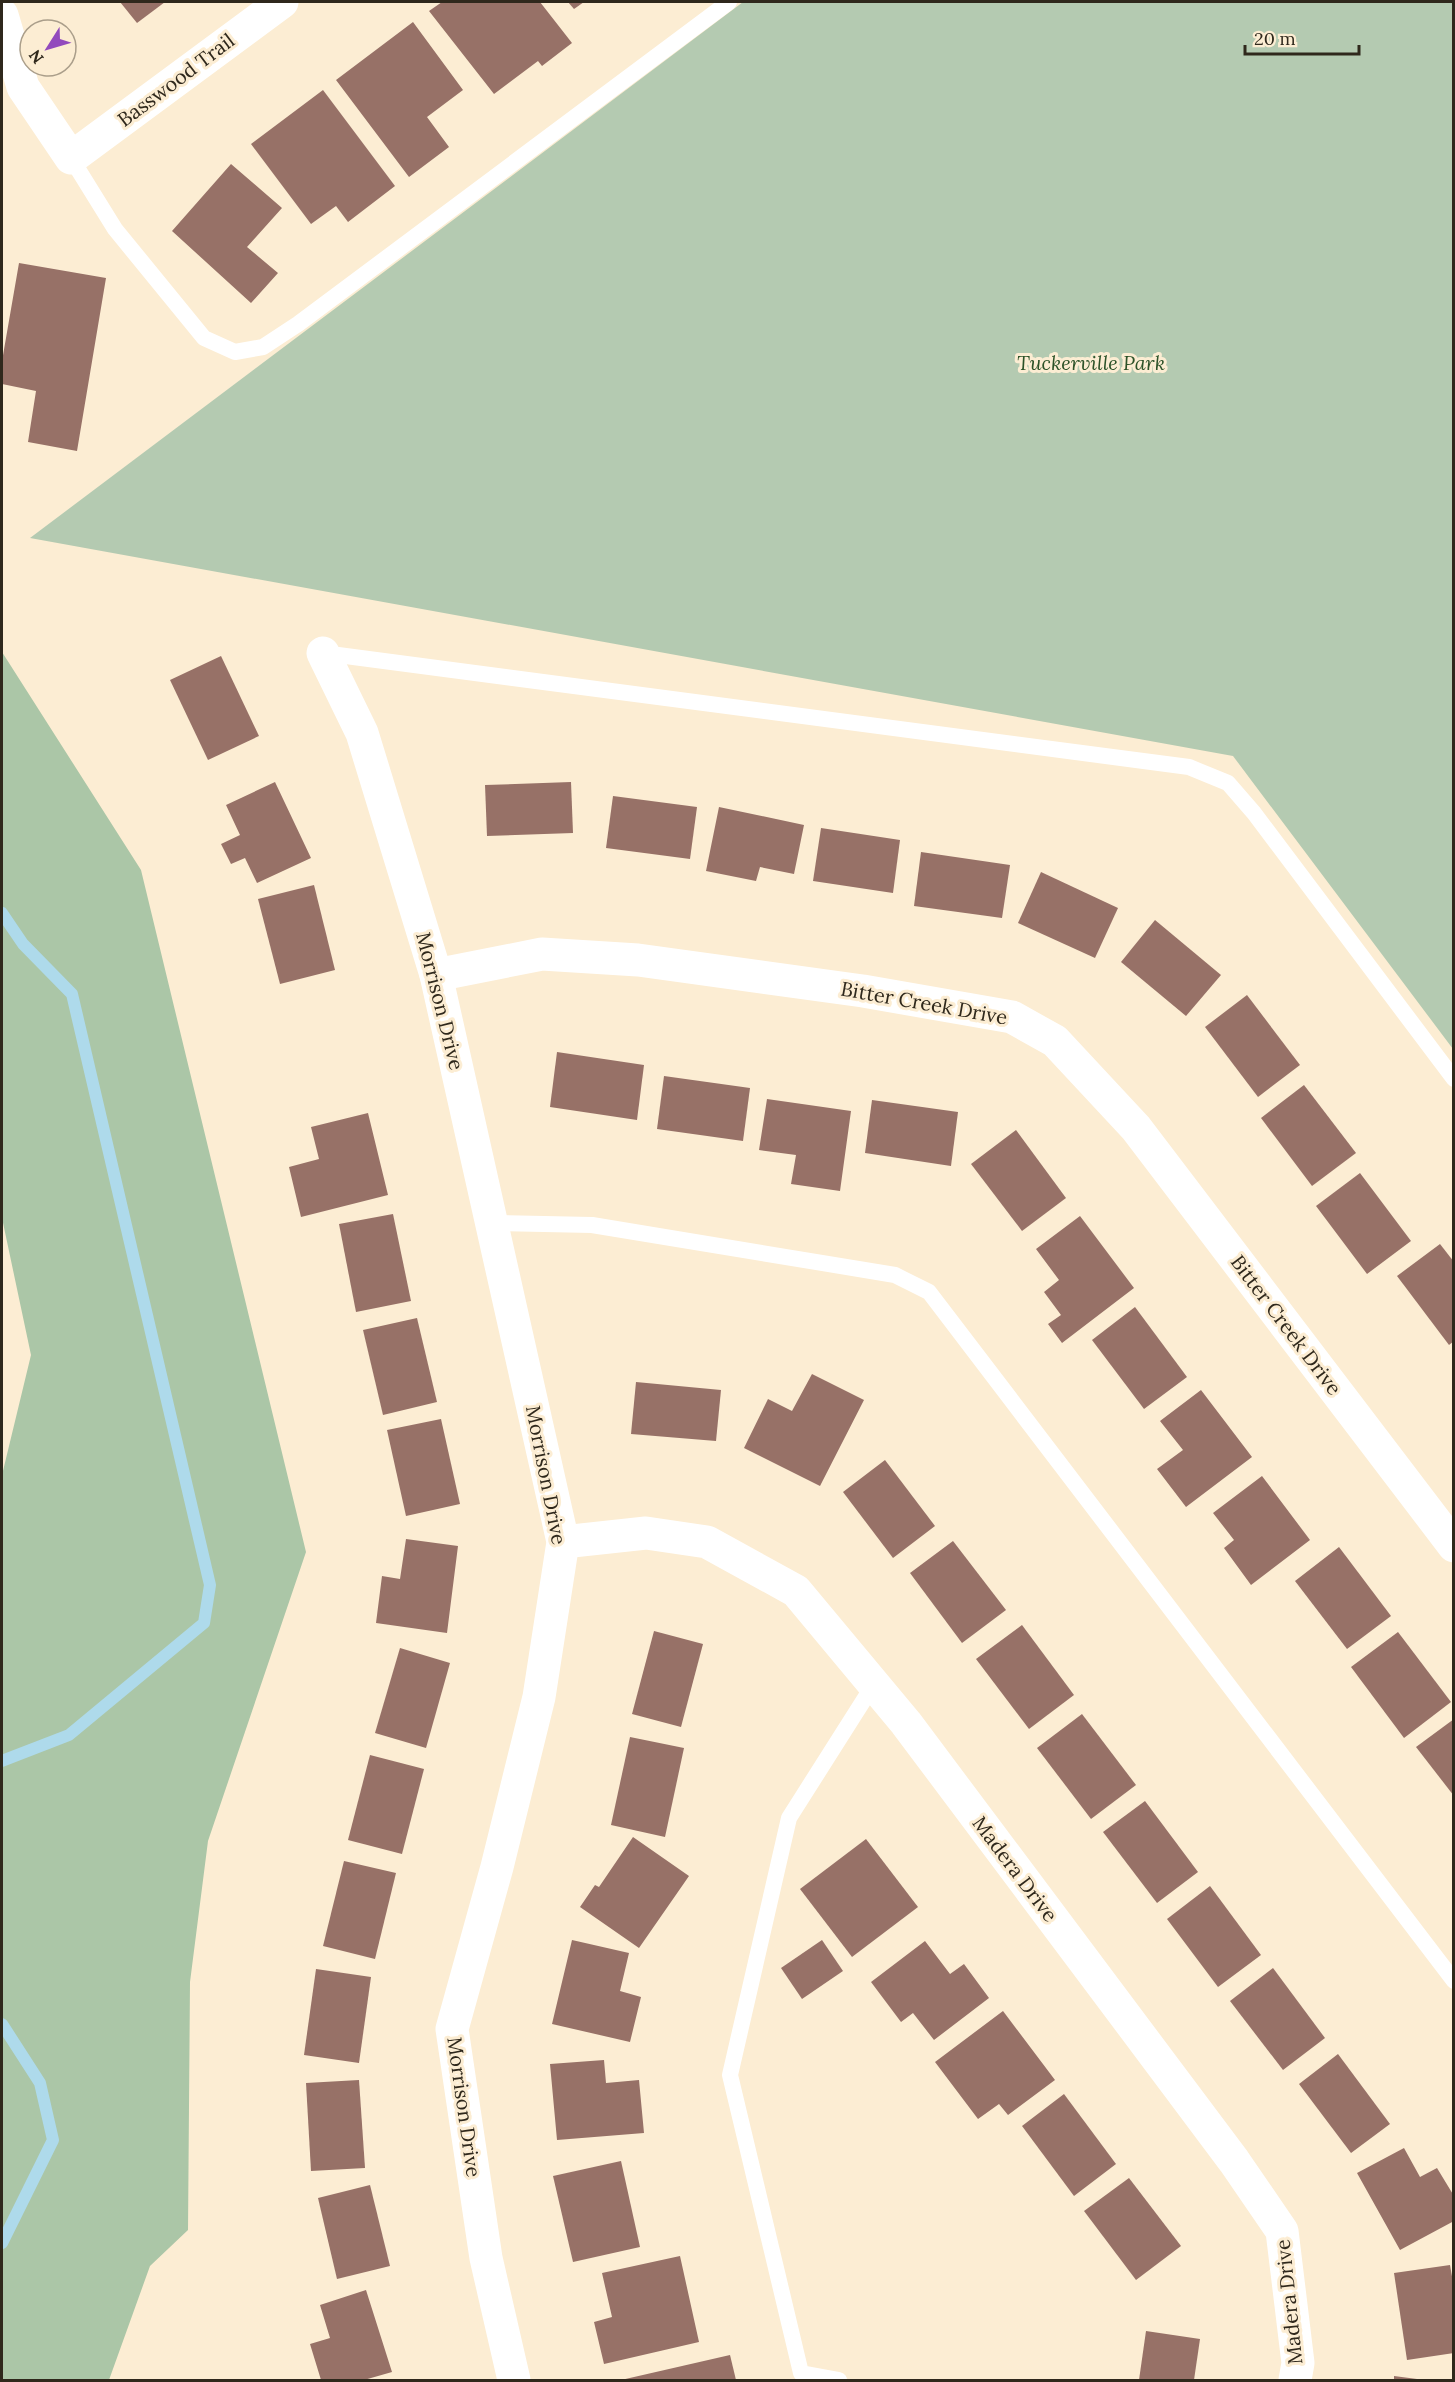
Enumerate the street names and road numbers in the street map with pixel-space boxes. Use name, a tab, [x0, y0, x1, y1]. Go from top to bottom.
street label: Basswood Trail	[112, 27, 239, 132]
street label: Morrison Drive	[411, 929, 470, 1073]
street label: Bitter Creek Drive	[839, 976, 1010, 1029]
street label: Bitter Creek Drive	[1226, 1250, 1347, 1400]
street label: Morrison Drive	[521, 1403, 572, 1547]
street label: Madera Drive	[968, 1811, 1063, 1927]
street label: Morrison Drive	[442, 2035, 487, 2179]
street label: Madera Drive	[1269, 2238, 1307, 2366]

